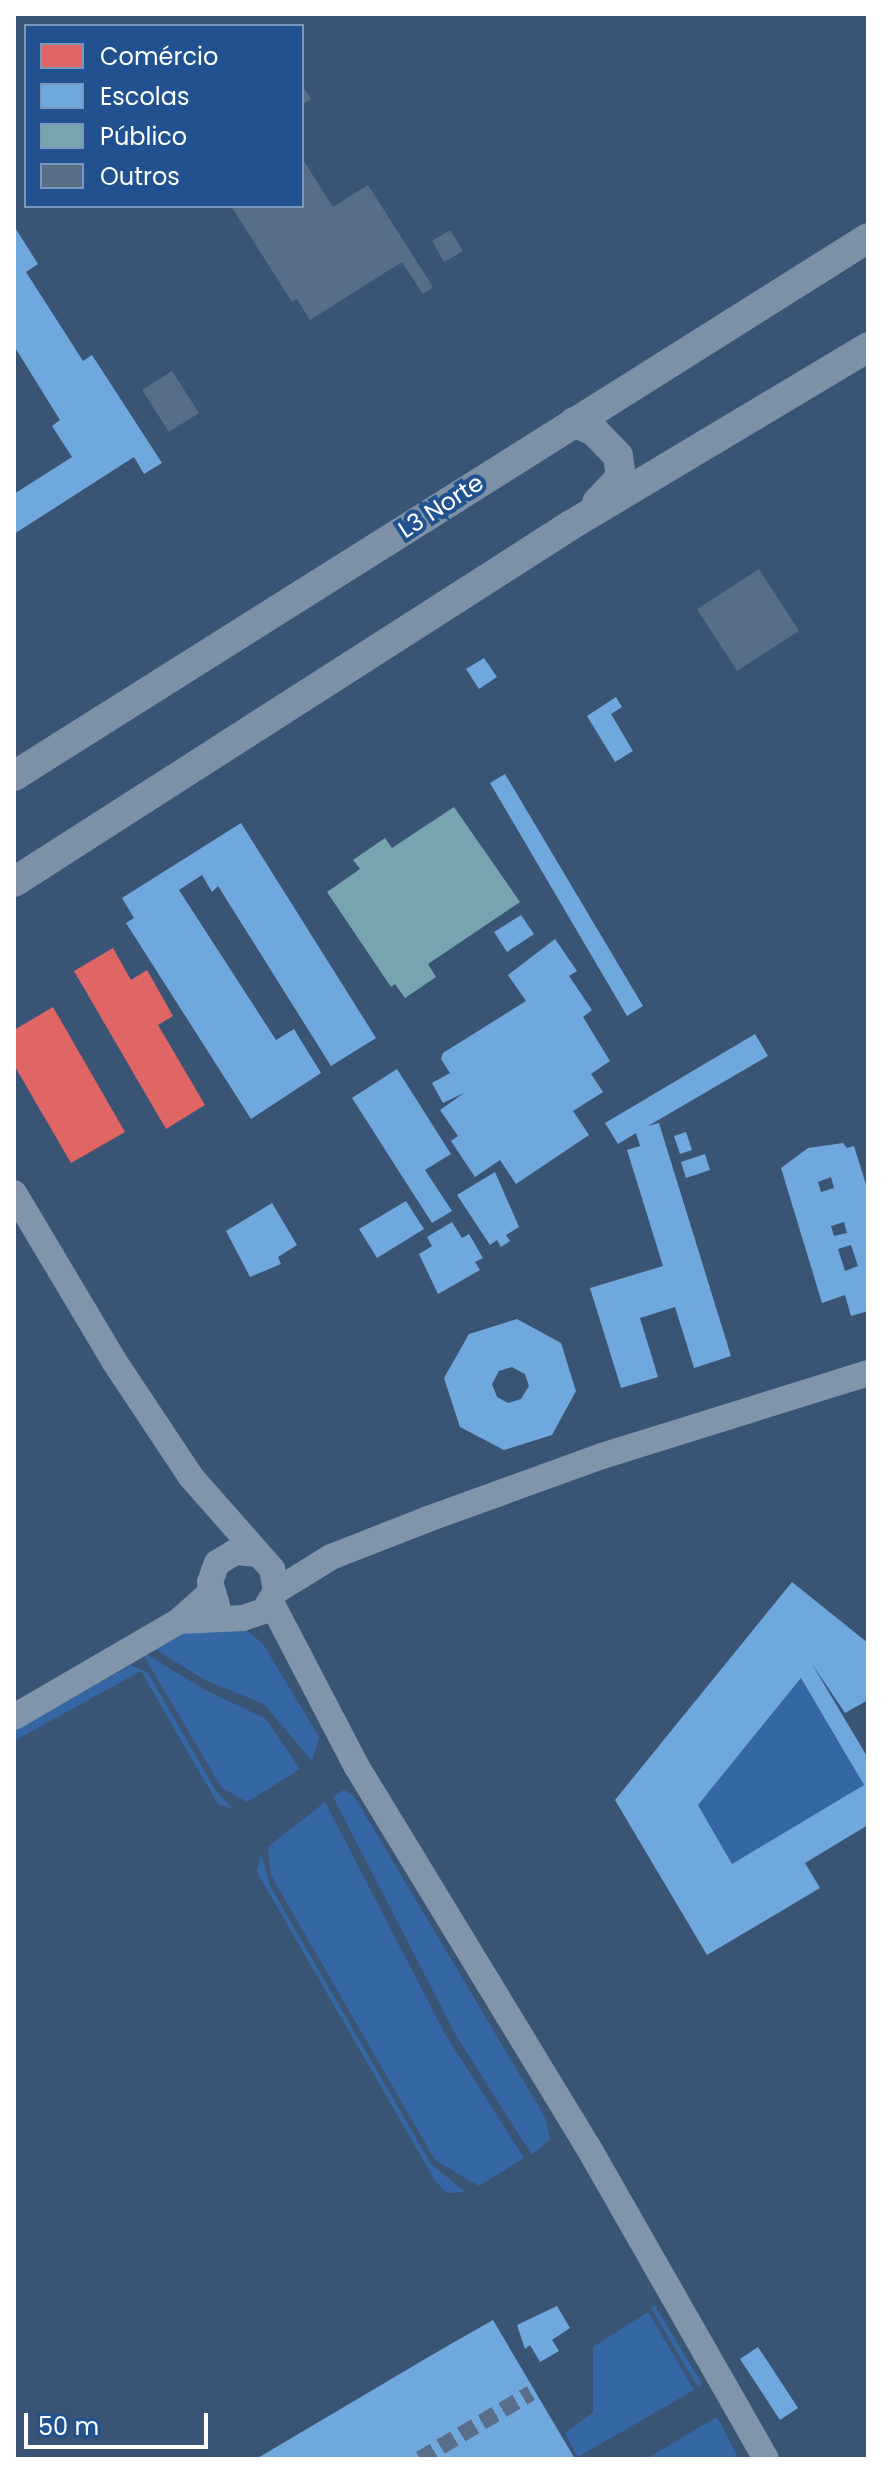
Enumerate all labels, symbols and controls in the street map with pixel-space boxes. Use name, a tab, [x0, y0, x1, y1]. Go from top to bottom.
legend	[24, 24, 304, 208]
text: Comércio	[100, 40, 218, 73]
text: Escolas	[100, 80, 189, 113]
text: Público	[100, 120, 187, 153]
text: Outros	[100, 160, 180, 193]
street label: L3 Norte	[393, 468, 489, 544]
scale bar	[28, 2397, 212, 2447]
text: 50 m	[38, 2410, 99, 2443]

